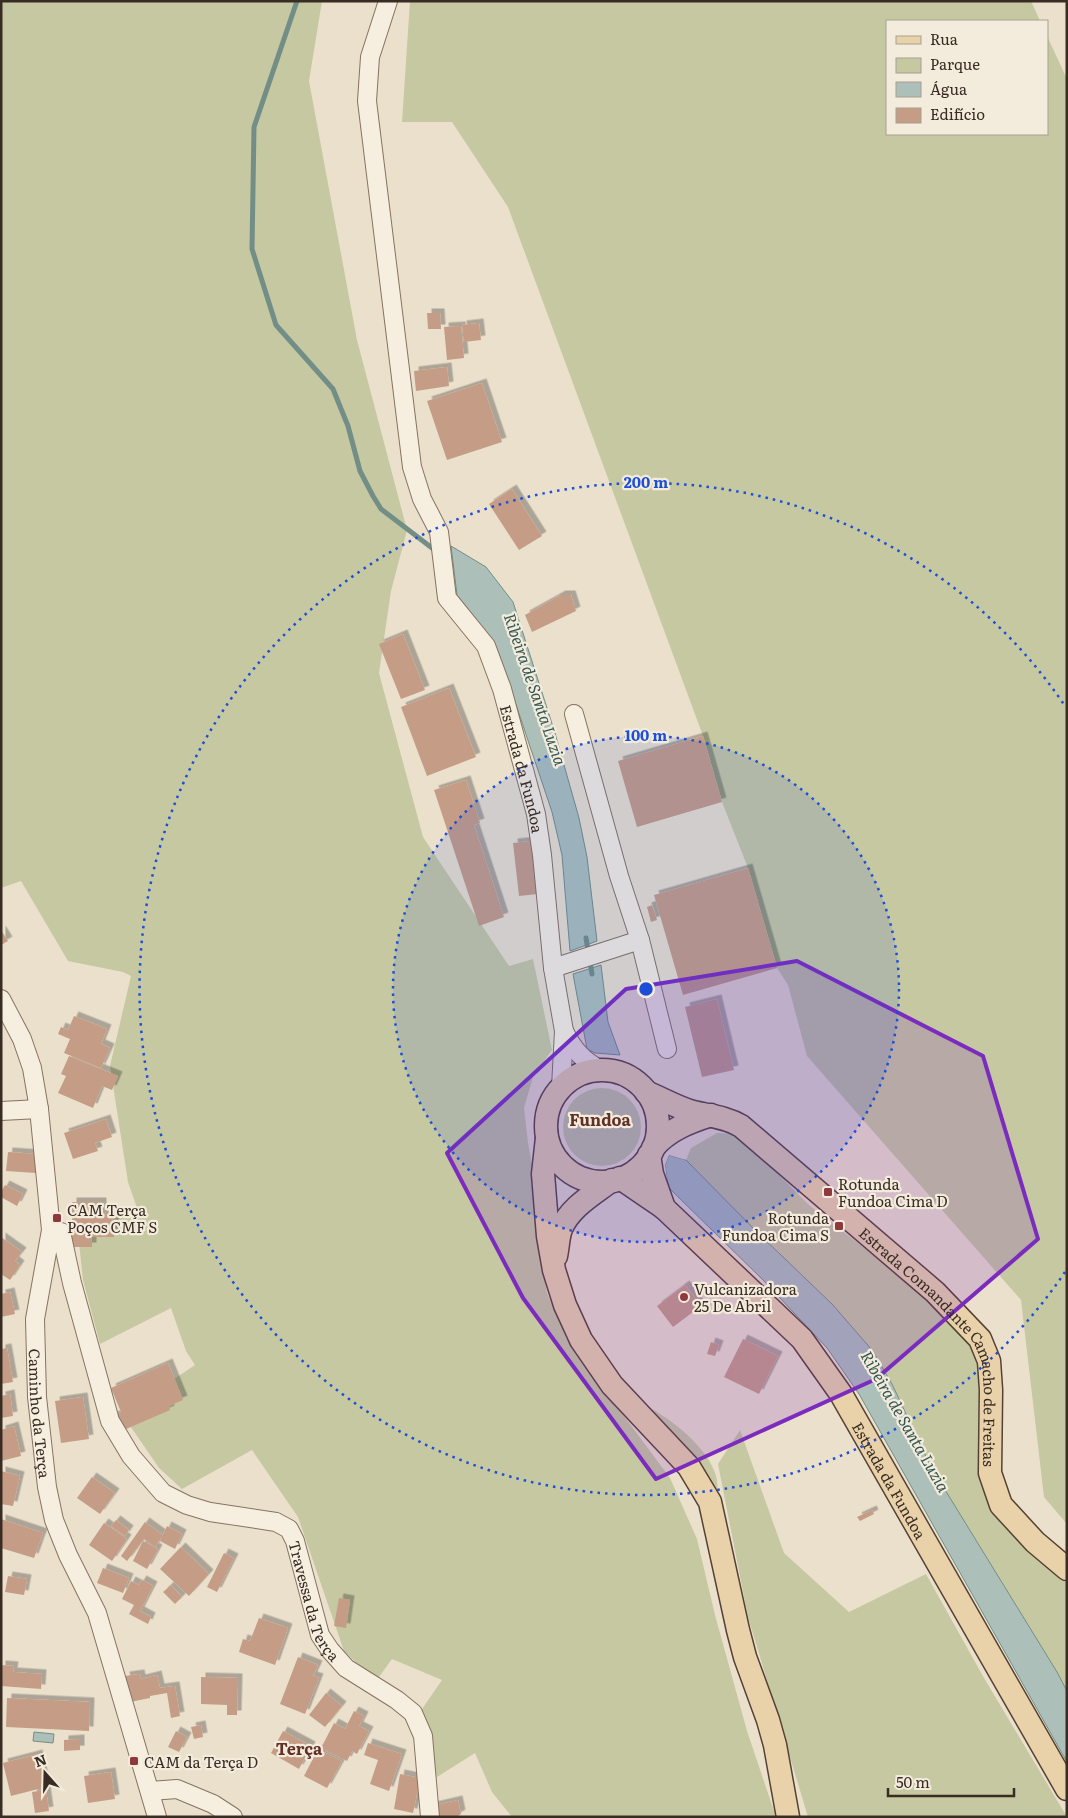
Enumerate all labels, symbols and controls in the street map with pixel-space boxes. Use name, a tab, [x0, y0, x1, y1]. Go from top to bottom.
legend	[886, 20, 1048, 135]
text: Rua	[930, 27, 959, 50]
text: Parque	[930, 52, 980, 75]
text: Água	[930, 77, 968, 100]
text: Edifício	[930, 102, 985, 125]
text: 200 m	[624, 470, 668, 493]
water label: Ribeira de Santa Luzia	[499, 610, 574, 769]
street label: Estrada da Fundoa	[495, 702, 550, 835]
text: 100 m	[625, 723, 667, 746]
centre of rings	[637, 980, 655, 998]
district label: Fundoa	[569, 1107, 632, 1131]
place label: Rotunda Fundoa Cima D	[838, 1172, 948, 1212]
marker: Rotunda Fundoa Cima D	[822, 1186, 834, 1198]
place label: CAM Terça Poços CMF S	[67, 1198, 157, 1238]
place label: Rotunda Fundoa Cima S	[722, 1206, 830, 1246]
marker: CAM Terça Poços CMF S	[51, 1212, 63, 1224]
marker: Rotunda Fundoa Cima S	[833, 1220, 845, 1232]
street label: Estrada Comandante Camacho de Freitas	[854, 1221, 1003, 1467]
place label: Vulcanizadora 25 De Abril	[694, 1277, 798, 1317]
marker: Vulcanizadora 25 De Abril	[678, 1291, 690, 1303]
water label: Ribeira de Santa Luzia	[856, 1346, 957, 1497]
street label: Caminho da Terça	[24, 1348, 58, 1480]
street label: Estrada da Fundoa	[847, 1417, 933, 1544]
street label: Travessa da Terça	[284, 1538, 346, 1666]
district label: Terça	[276, 1736, 323, 1760]
north arrow	[20, 1748, 70, 1798]
text: N	[31, 1748, 49, 1771]
place label: CAM da Terça D	[144, 1750, 258, 1773]
marker: CAM da Terça D	[128, 1755, 140, 1767]
scale bar	[888, 1766, 1014, 1798]
text: 50 m	[896, 1770, 930, 1793]

